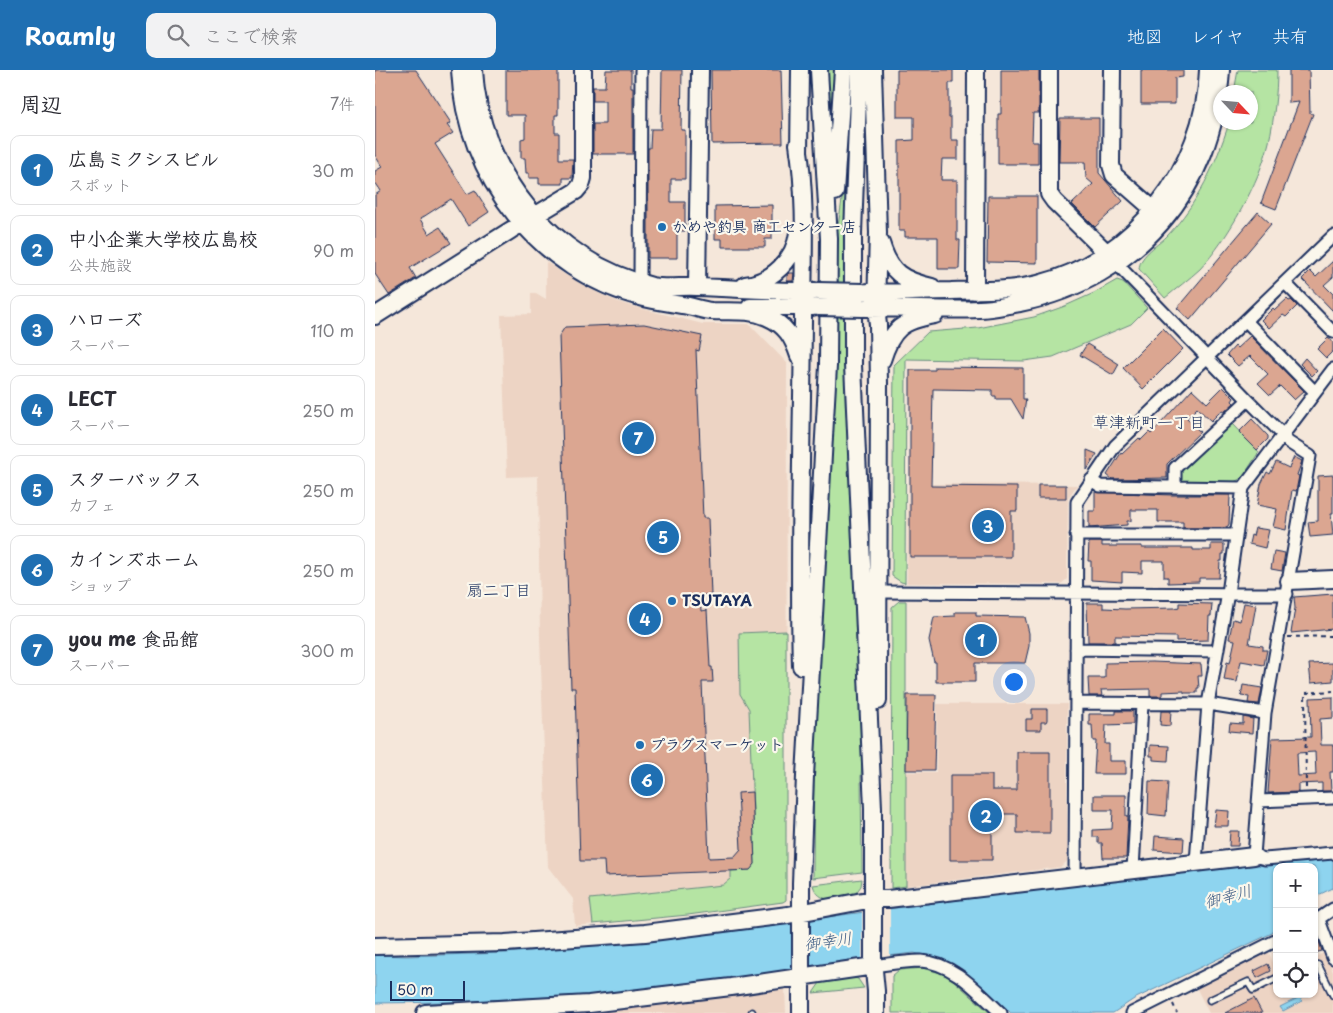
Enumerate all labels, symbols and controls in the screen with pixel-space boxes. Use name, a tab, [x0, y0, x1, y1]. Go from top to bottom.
search box	[146, 13, 496, 58]
text: Roamly	[25, 17, 116, 53]
icon: search	[164, 21, 192, 49]
text: ここで検索	[204, 21, 299, 49]
text: 地図	[1127, 22, 1163, 49]
text: レイヤ	[1191, 22, 1244, 49]
text: 共有	[1272, 22, 1308, 49]
north arrow	[1213, 85, 1258, 130]
text: 周辺	[20, 87, 62, 119]
text: 7件	[330, 91, 355, 115]
text: 広島ミクシスビル	[68, 144, 219, 172]
text: 1	[33, 158, 41, 182]
text: 30 m	[312, 158, 354, 182]
text: スポット	[68, 172, 132, 196]
place label: かめや釣具 商工センター店	[672, 214, 857, 237]
marker: かめや釣具 商工センター店	[656, 221, 668, 233]
text: 中小企業大学校広島校	[68, 224, 258, 252]
text: 2	[31, 238, 43, 262]
text: 90 m	[313, 238, 354, 262]
text: 公共施設	[68, 252, 132, 276]
text: ハローズ	[68, 304, 142, 332]
text: 3	[32, 318, 42, 342]
text: 110 m	[311, 318, 354, 342]
text: スーパー	[68, 332, 131, 356]
text: LECT	[68, 384, 117, 412]
text: 4	[32, 398, 42, 422]
text: 250 m	[303, 398, 354, 422]
district label: 草津新町一丁目	[1093, 409, 1205, 433]
text: スーパー	[68, 412, 131, 436]
pin: 7	[622, 419, 654, 457]
text: スターバックス	[68, 464, 201, 492]
text: 5	[32, 478, 42, 502]
text: 250 m	[303, 478, 354, 502]
text: カフェ	[68, 492, 116, 516]
pin: 3	[972, 507, 1004, 545]
pin: 5	[647, 518, 679, 556]
text: カインズホーム	[68, 544, 200, 572]
text: 6	[31, 558, 43, 582]
text: 250 m	[303, 558, 354, 582]
text: ショップ	[68, 572, 131, 596]
district label: 扇二丁目	[467, 577, 531, 601]
place label: TSUTAYA	[682, 588, 752, 611]
marker: TSUTAYA	[666, 595, 678, 607]
pin: 4	[629, 600, 661, 638]
pin: 1	[965, 621, 997, 659]
text: you me 食品館	[68, 624, 199, 652]
text: 7	[32, 638, 42, 662]
text: 300 m	[300, 638, 354, 662]
text: スーパー	[68, 652, 131, 676]
your location	[1001, 669, 1027, 695]
place label: プラグスマーケット	[650, 732, 784, 755]
marker: プラグスマーケット	[634, 739, 646, 751]
pin: 6	[631, 761, 663, 799]
pin: 2	[970, 797, 1002, 835]
map controls	[1273, 863, 1318, 998]
button: +	[1273, 863, 1318, 908]
water label: 御幸川	[1201, 877, 1254, 913]
button: −	[1273, 908, 1318, 953]
water label: 御幸川	[802, 925, 853, 955]
button: locate	[1273, 953, 1318, 998]
scale bar	[390, 978, 465, 1001]
text: 50 m	[397, 979, 433, 1000]

